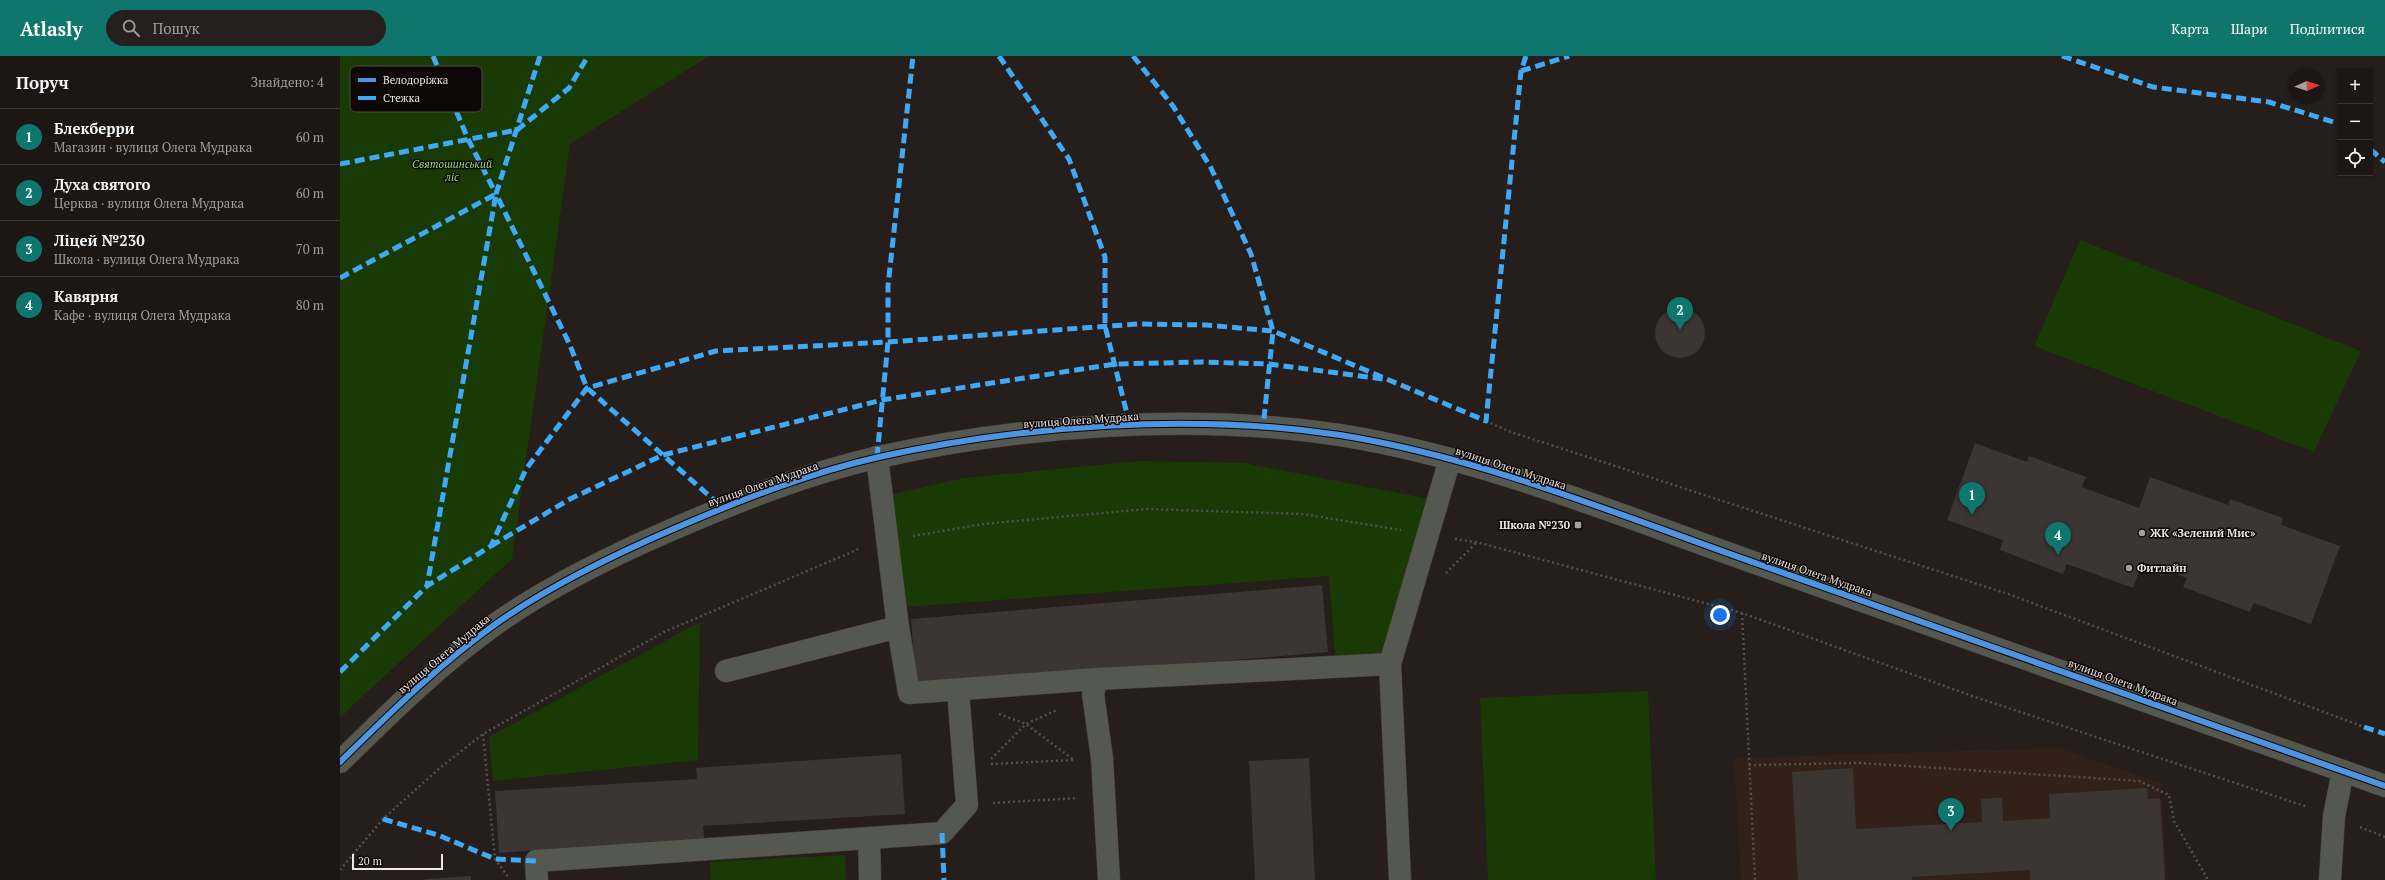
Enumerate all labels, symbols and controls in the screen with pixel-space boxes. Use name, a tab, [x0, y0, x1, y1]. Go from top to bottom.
search box	[106, 10, 386, 46]
text: Atlasly	[20, 16, 82, 41]
icon: search	[120, 17, 142, 39]
text: Пошук	[152, 18, 200, 38]
text: Карта	[2171, 19, 2209, 38]
text: Шари	[2231, 19, 2268, 38]
text: Поділитися	[2290, 19, 2365, 38]
legend	[350, 66, 482, 112]
north arrow	[2289, 68, 2325, 104]
map controls	[2337, 68, 2373, 176]
button: +	[2337, 68, 2373, 104]
text: Поруч	[16, 71, 69, 94]
text: Знайдено: 4	[251, 73, 324, 91]
text: Велодоріжка	[383, 73, 449, 87]
text: Стежка	[383, 91, 420, 105]
button: −	[2337, 104, 2373, 140]
text: Блекберри	[54, 118, 135, 138]
text: 1	[25, 128, 33, 146]
text: 60 m	[296, 128, 324, 146]
text: Магазин · вулиця Олега Мудрака	[54, 138, 252, 156]
button: locate	[2337, 140, 2373, 176]
park label: Святошинський ліс	[412, 157, 492, 184]
text: Духа святого	[54, 174, 150, 194]
text: 2	[25, 184, 33, 202]
text: 60 m	[296, 184, 324, 202]
text: Церква · вулиця Олега Мудрака	[54, 194, 244, 212]
text: Ліцей №230	[54, 230, 145, 250]
text: 3	[25, 240, 33, 258]
text: 70 m	[296, 240, 324, 258]
text: Школа · вулиця Олега Мудрака	[54, 250, 240, 268]
text: Кавярня	[54, 286, 118, 306]
text: 4	[25, 296, 33, 314]
text: 80 m	[296, 296, 324, 314]
pin: 2	[1667, 297, 1693, 330]
text: Кафе · вулиця Олега Мудрака	[54, 306, 231, 324]
street label: вулиця Олега Мудрака	[1023, 409, 1140, 431]
street label: вулиця Олега Мудрака	[1454, 443, 1569, 493]
street label: вулиця Олега Мудрака	[706, 458, 820, 509]
pin: 1	[1959, 482, 1985, 515]
place label: Школа №230	[1499, 518, 1570, 532]
marker: Школа №230	[1573, 520, 1583, 530]
pin: 4	[2045, 522, 2071, 555]
place label: ЖК «Зелений Мис»	[2150, 526, 2256, 540]
marker: ЖК «Зелений Мис»	[2137, 528, 2147, 538]
street label: вулиця Олега Мудрака	[1760, 549, 1874, 600]
place label: Фитлайн	[2137, 561, 2187, 575]
marker: Фитлайн	[2124, 563, 2134, 573]
your location	[1710, 605, 1730, 625]
street label: вулиця Олега Мудрака	[395, 611, 493, 697]
street label: вулиця Олега Мудрака	[2066, 656, 2180, 709]
pin: 3	[1938, 798, 1964, 831]
scale bar	[352, 852, 443, 871]
text: 20 m	[358, 854, 382, 868]

